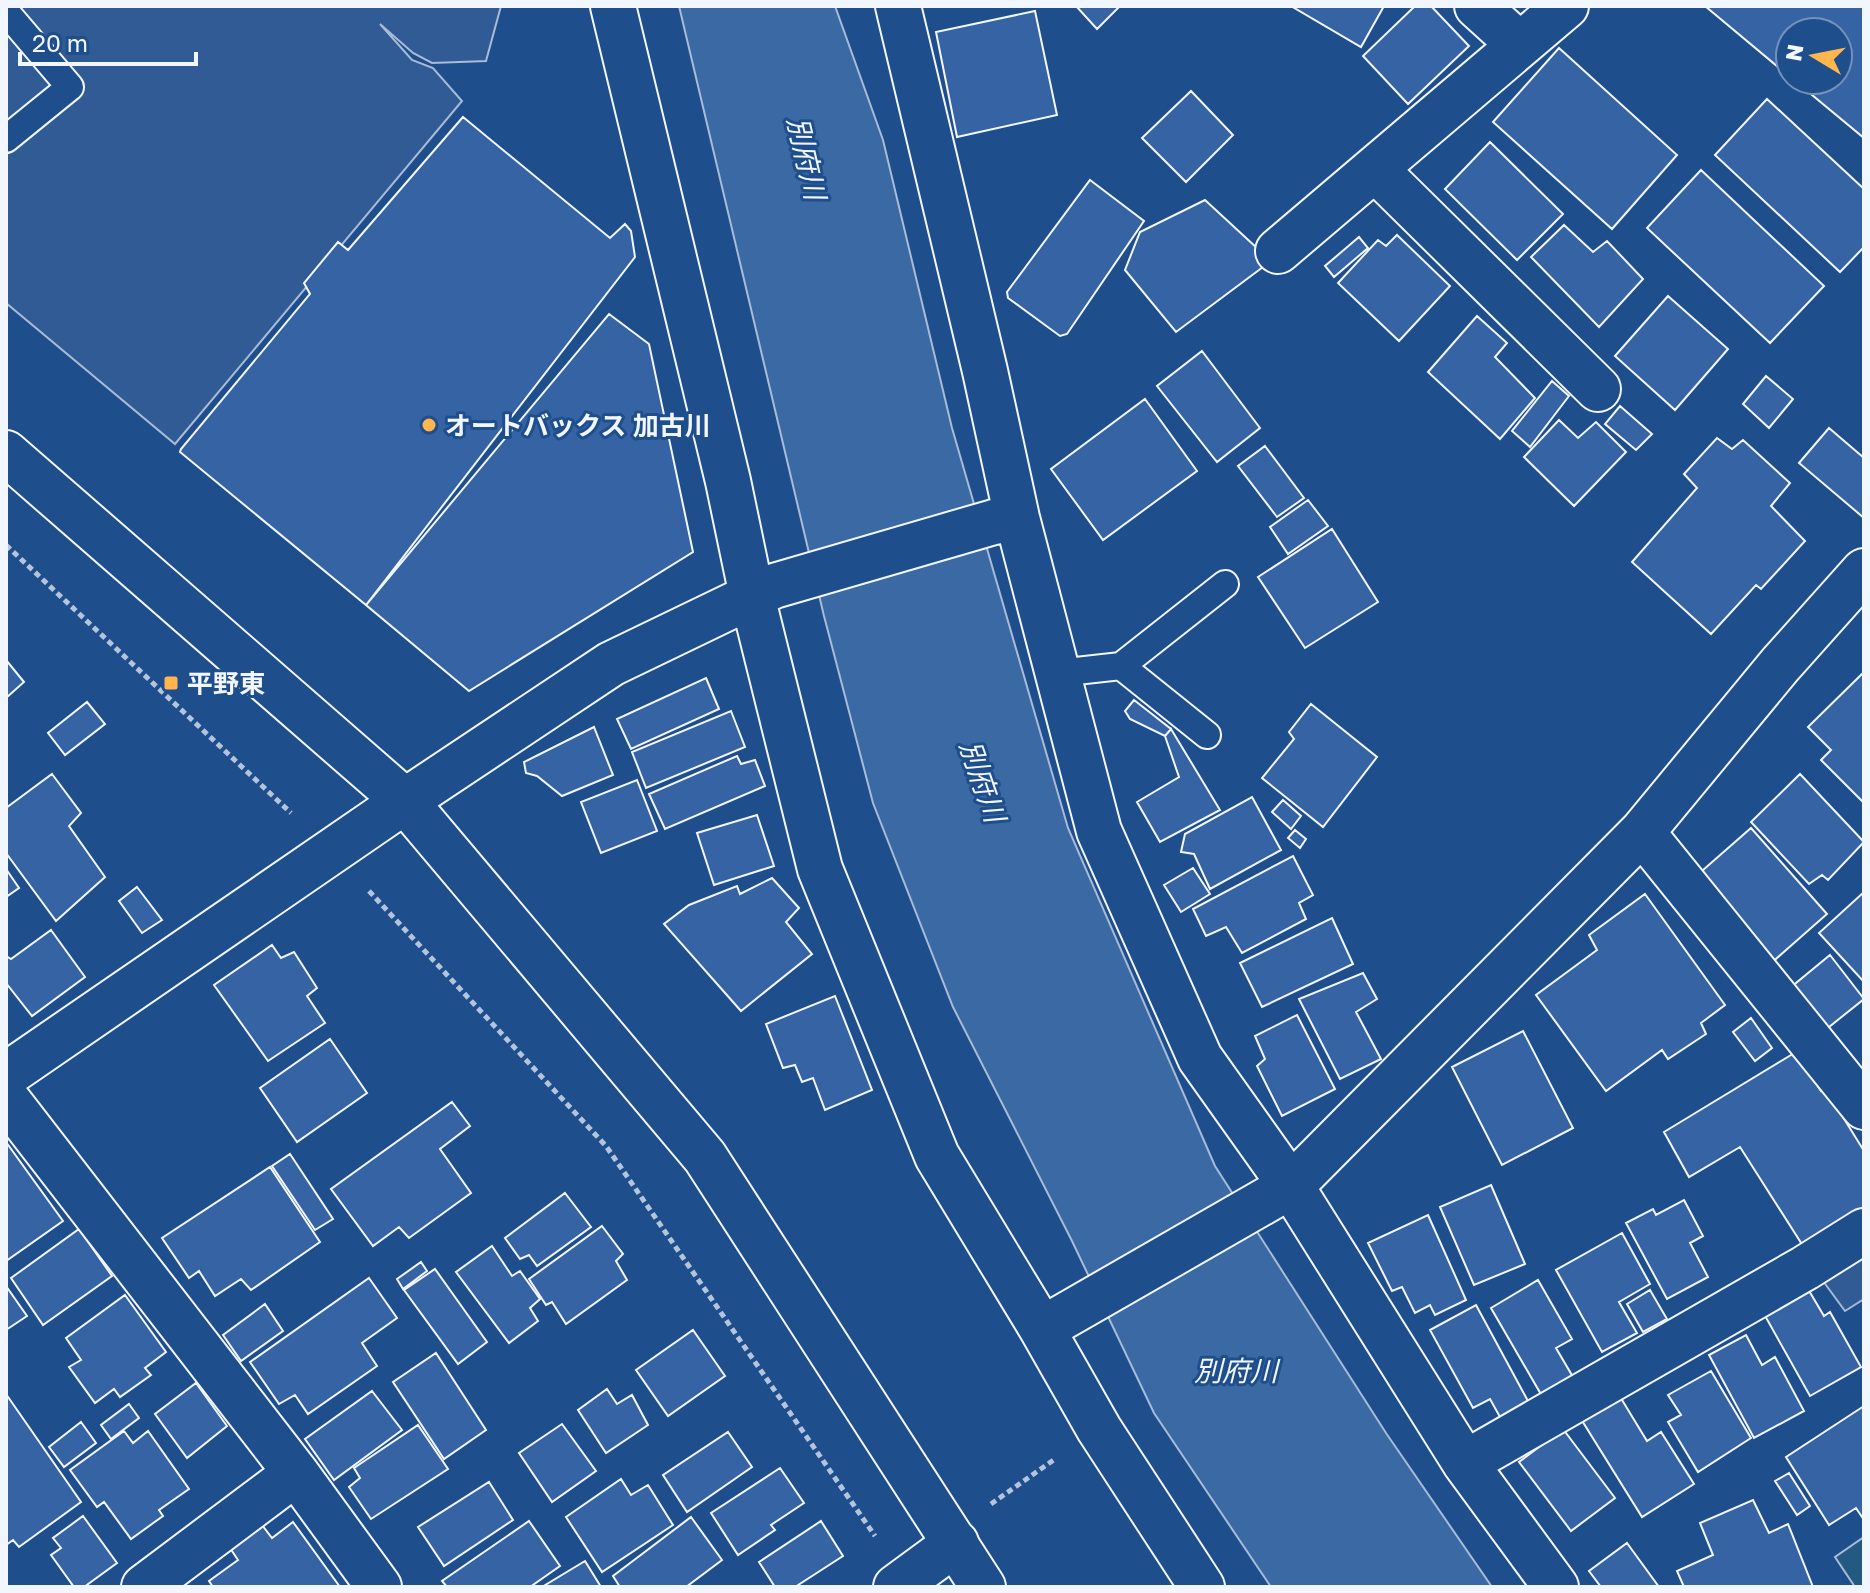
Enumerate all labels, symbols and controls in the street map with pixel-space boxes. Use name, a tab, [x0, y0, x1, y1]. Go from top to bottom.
scale bar	[20, 16, 196, 66]
north arrow	[1774, 16, 1854, 96]
text: 20 m	[32, 28, 88, 57]
text: N	[1779, 42, 1809, 63]
water label: 別府川	[781, 113, 833, 206]
place label: オートバックス 加古川	[445, 410, 711, 441]
marker: オートバックス 加古川	[420, 416, 438, 434]
place label: 平野東	[187, 668, 265, 699]
marker: 平野東	[162, 674, 180, 692]
water label: 別府川	[954, 736, 1013, 829]
water label: 別府川	[1194, 1354, 1281, 1387]

